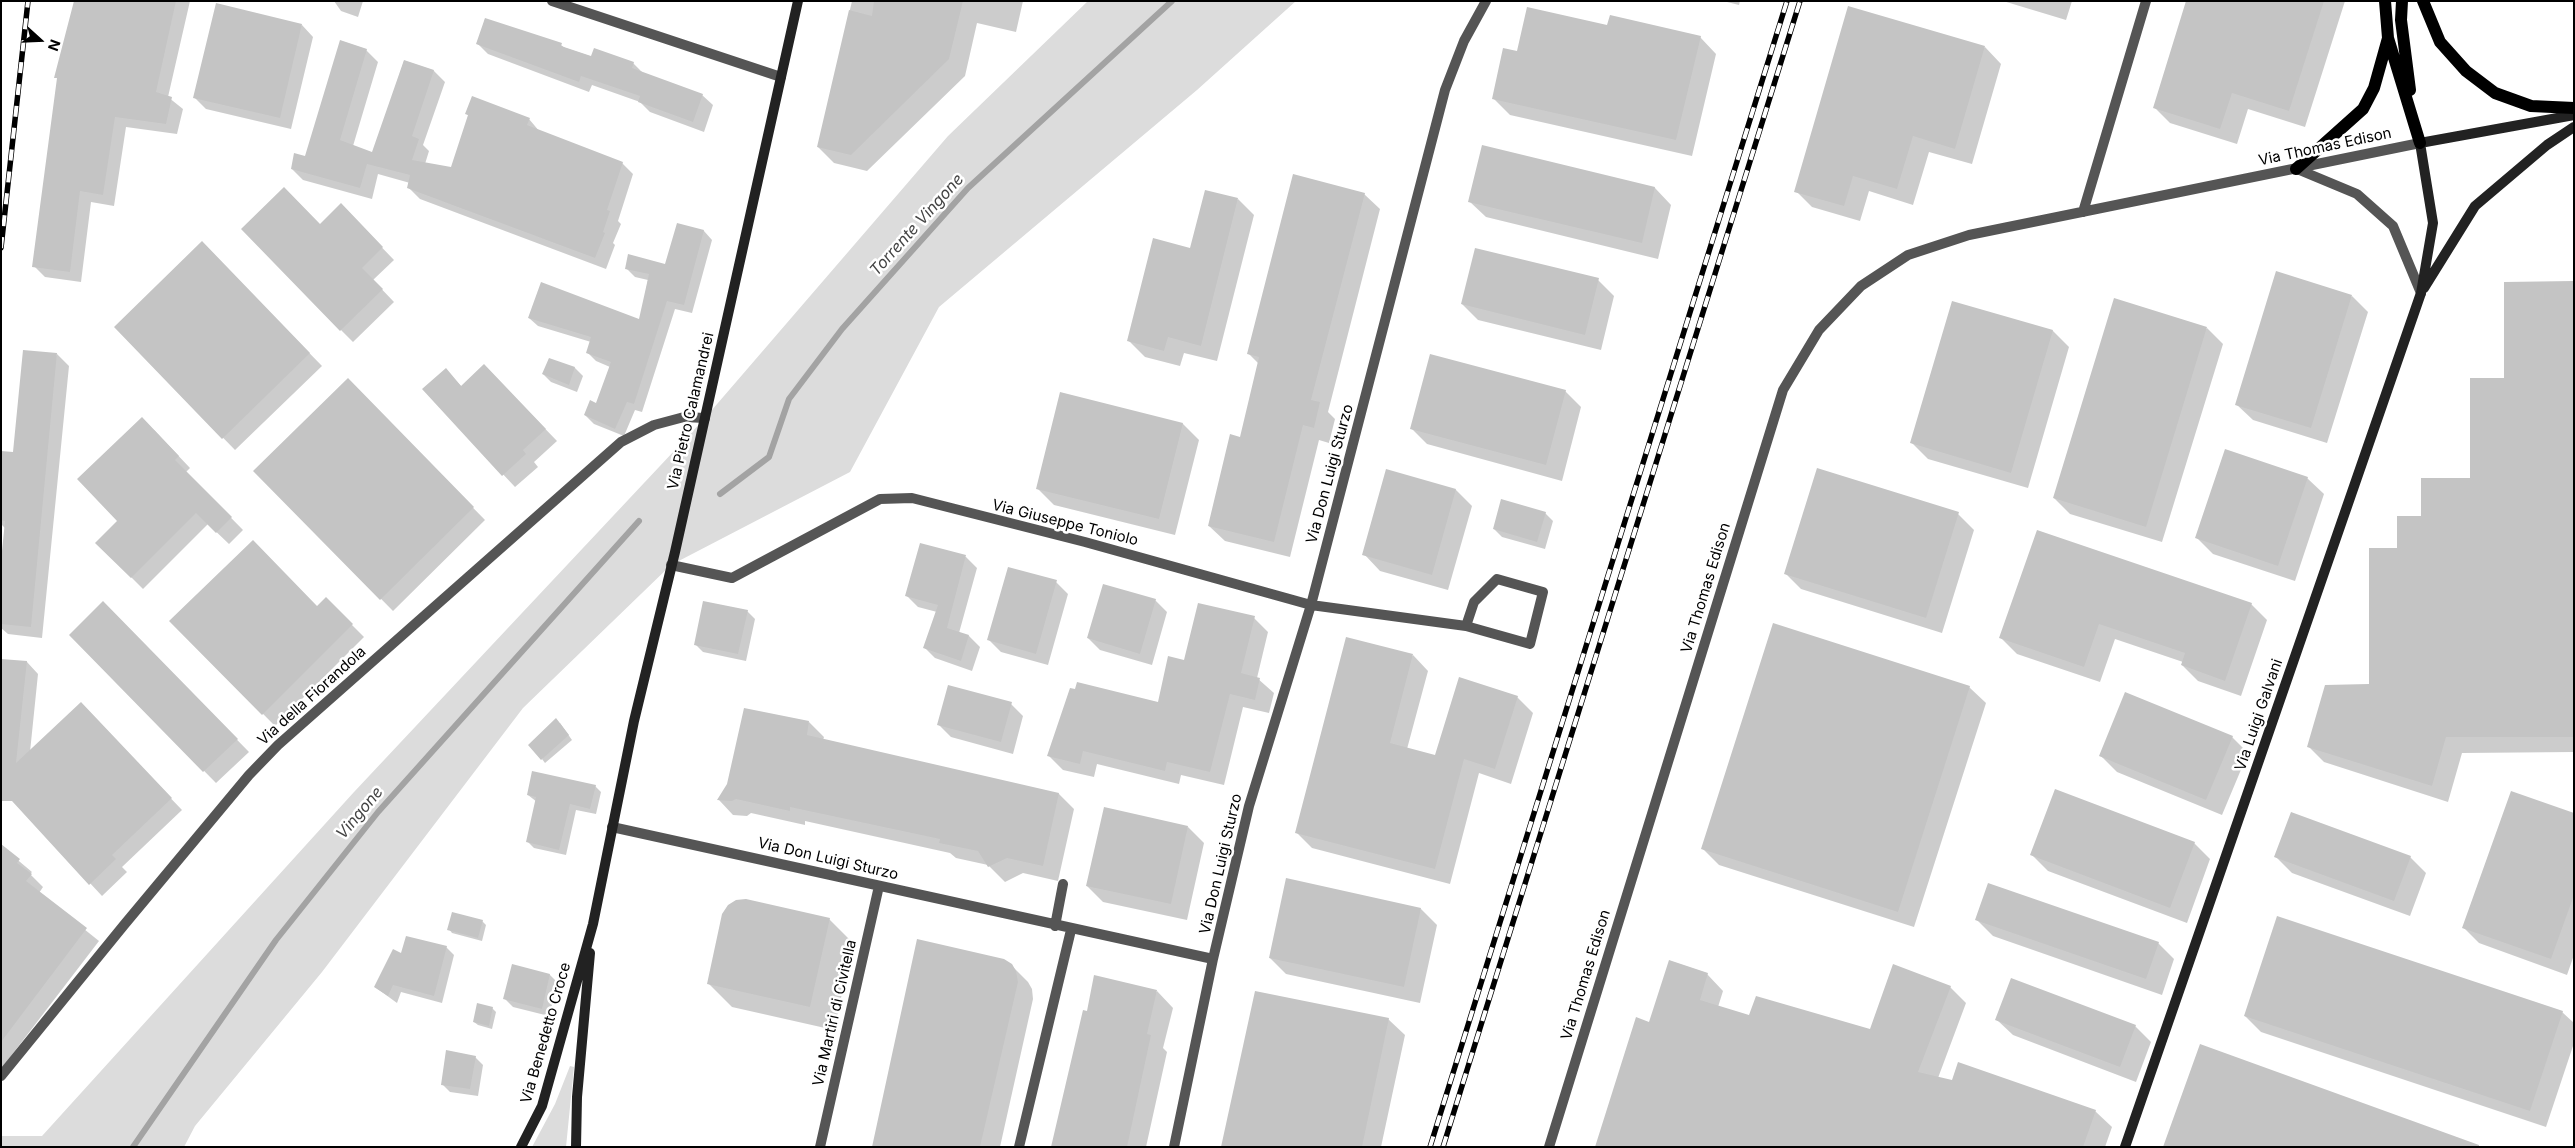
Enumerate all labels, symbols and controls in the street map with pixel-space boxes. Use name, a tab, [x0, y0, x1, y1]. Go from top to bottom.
north arrow	[15, 15, 65, 65]
text: N	[45, 37, 64, 53]
street label: Via Thomas Edison	[2257, 124, 2393, 170]
water label: Torrente Vingone	[866, 170, 968, 280]
street label: Via Pietro Calamandrei	[664, 331, 718, 491]
street label: Via Don Luigi Sturzo	[1303, 402, 1357, 546]
street label: Via Giuseppe Toniolo	[990, 496, 1140, 550]
street label: Via Thomas Edison	[1678, 521, 1734, 655]
street label: Via della Fiorandola	[254, 643, 370, 749]
street label: Via Luigi Galvani	[2231, 657, 2287, 773]
water label: Vingone	[333, 783, 387, 843]
street label: Via Don Luigi Sturzo	[1196, 792, 1246, 936]
street label: Via Don Luigi Sturzo	[756, 834, 900, 884]
street label: Via Thomas Edison	[1558, 908, 1614, 1042]
street label: Via Martiri di Civitella	[809, 938, 861, 1088]
street label: Via Benedetto Croce	[517, 960, 575, 1106]

